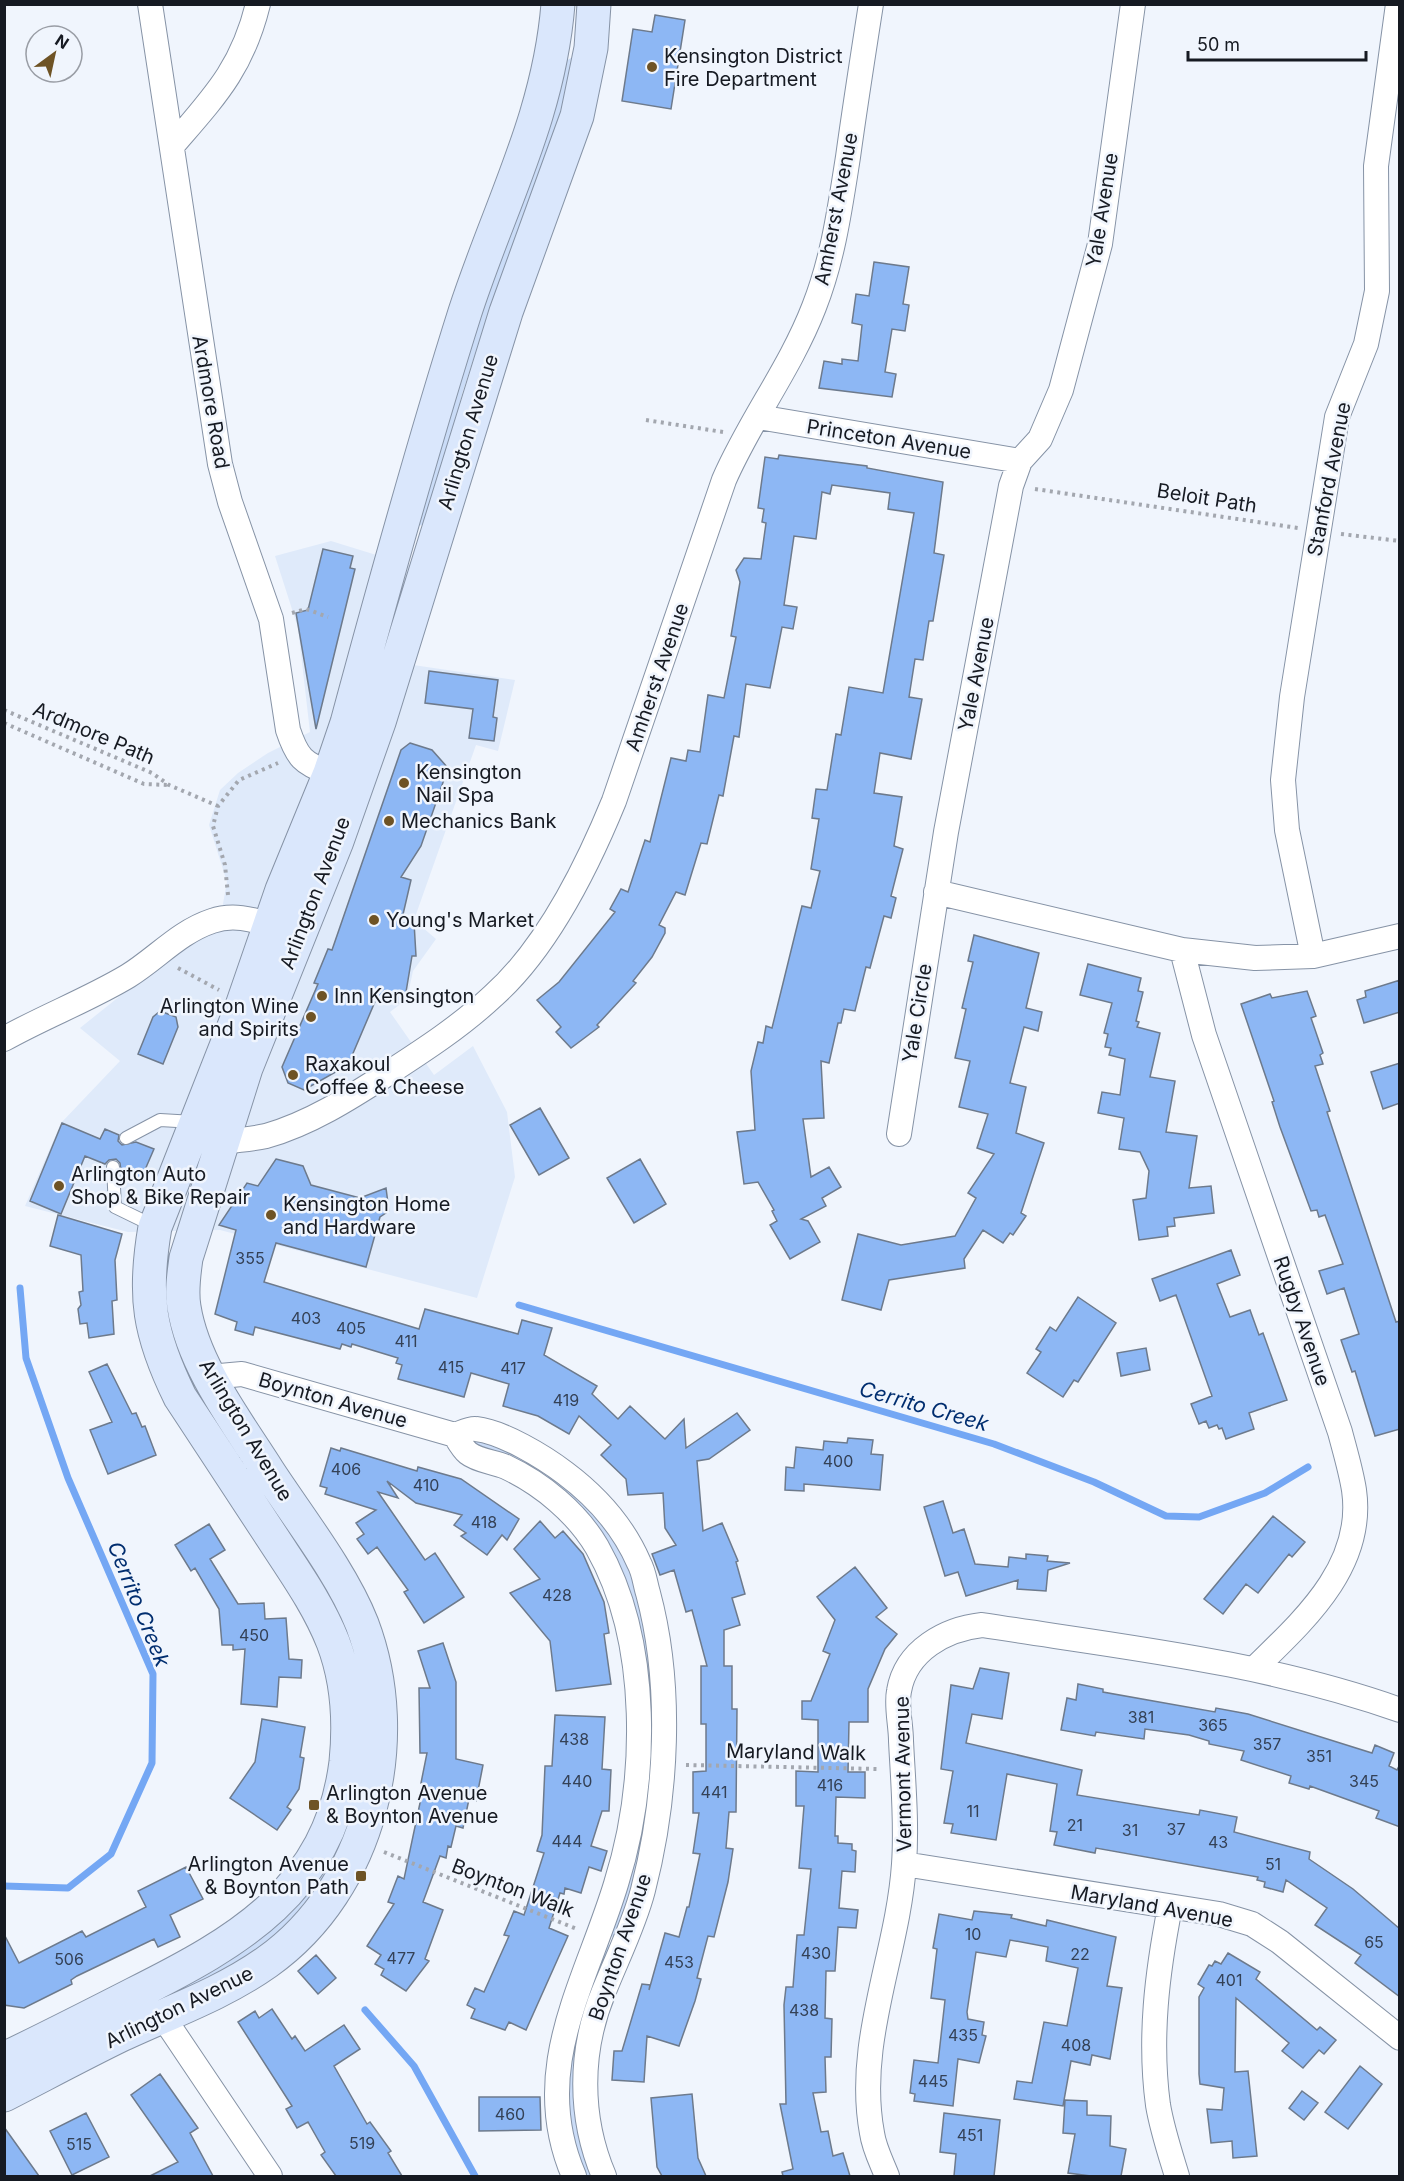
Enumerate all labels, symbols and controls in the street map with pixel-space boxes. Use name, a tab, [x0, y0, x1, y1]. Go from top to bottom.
north arrow	[24, 24, 84, 84]
scale bar	[1188, 24, 1366, 62]
text: N	[52, 30, 73, 53]
text: 50 m	[1197, 34, 1240, 55]
place label: Kensington District Fire Department	[664, 44, 843, 91]
marker: Kensington District Fire Department	[645, 60, 659, 74]
street label: Amherst Avenue	[809, 130, 863, 288]
street label: Yale Avenue	[1081, 151, 1123, 269]
street label: Ardmore Road	[187, 333, 235, 471]
street label: Arlington Avenue	[433, 351, 503, 513]
street label: Stanford Avenue	[1302, 400, 1356, 558]
street label: Princeton Avenue	[805, 414, 973, 464]
street label: Beloit Path	[1155, 478, 1259, 518]
street label: Amherst Avenue	[620, 600, 694, 754]
street label: Yale Avenue	[953, 615, 999, 733]
street label: Ardmore Path	[30, 697, 158, 769]
place label: Kensington Nail Spa	[416, 760, 522, 807]
marker: Kensington Nail Spa	[397, 776, 411, 790]
place label: Mechanics Bank	[401, 809, 557, 833]
street label: Arlington Avenue	[275, 813, 355, 973]
marker: Mechanics Bank	[382, 814, 396, 828]
place label: Young's Market	[386, 908, 534, 932]
marker: Young's Market	[367, 913, 381, 927]
street label: Yale Circle	[897, 962, 937, 1064]
place label: Inn Kensington	[334, 984, 474, 1008]
marker: Inn Kensington	[315, 989, 329, 1003]
place label: Arlington Wine and Spirits	[160, 994, 299, 1041]
marker: Arlington Wine and Spirits	[304, 1010, 318, 1024]
place label: Raxakoul Coffee & Cheese	[305, 1052, 464, 1099]
marker: Raxakoul Coffee & Cheese	[286, 1068, 300, 1082]
place label: Arlington Auto Shop & Bike Repair	[71, 1162, 251, 1209]
marker: Arlington Auto Shop & Bike Repair	[52, 1179, 66, 1193]
place label: Kensington Home and Hardware	[283, 1192, 450, 1239]
marker: Kensington Home and Hardware	[264, 1208, 278, 1222]
house number: 355	[235, 1248, 265, 1268]
street label: Rugby Avenue	[1269, 1253, 1335, 1389]
house number: 403	[291, 1308, 321, 1328]
house number: 405	[336, 1318, 366, 1338]
house number: 411	[394, 1331, 418, 1351]
street label: Arlington Avenue	[194, 1355, 298, 1505]
house number: 415	[438, 1357, 464, 1377]
house number: 417	[500, 1358, 526, 1378]
street label: Boynton Avenue	[256, 1367, 410, 1433]
water label: Cerrito Creek	[857, 1376, 992, 1436]
house number: 419	[553, 1390, 579, 1410]
house number: 400	[823, 1451, 853, 1471]
house number: 406	[331, 1459, 361, 1479]
house number: 410	[413, 1475, 439, 1495]
house number: 418	[471, 1512, 497, 1532]
water label: Cerrito Creek	[103, 1538, 176, 1671]
house number: 428	[542, 1585, 572, 1605]
house number: 450	[239, 1625, 269, 1645]
street label: Vermont Avenue	[890, 1696, 916, 1852]
house number: 381	[1128, 1707, 1154, 1727]
house number: 365	[1198, 1715, 1228, 1735]
house number: 438	[559, 1729, 589, 1749]
house number: 357	[1253, 1734, 1281, 1754]
street label: Maryland Walk	[726, 1739, 866, 1765]
house number: 351	[1306, 1746, 1332, 1766]
house number: 440	[562, 1771, 592, 1791]
house number: 345	[1349, 1771, 1379, 1791]
house number: 416	[817, 1775, 843, 1795]
place label: Arlington Avenue & Boynton Avenue	[326, 1781, 498, 1828]
house number: 441	[701, 1782, 727, 1802]
marker: Arlington Avenue & Boynton Avenue	[307, 1798, 321, 1812]
house number: 11	[966, 1801, 980, 1821]
house number: 21	[1067, 1815, 1083, 1835]
house number: 37	[1167, 1819, 1185, 1839]
house number: 31	[1122, 1820, 1138, 1840]
house number: 444	[551, 1831, 583, 1851]
house number: 43	[1208, 1832, 1228, 1852]
place label: Arlington Avenue & Boynton Path	[188, 1852, 349, 1899]
street label: Boynton Walk	[448, 1854, 578, 1922]
house number: 51	[1265, 1854, 1281, 1874]
marker: Arlington Avenue & Boynton Path	[354, 1869, 368, 1883]
street label: Boynton Avenue	[584, 1870, 656, 2024]
street label: Maryland Avenue	[1069, 1880, 1235, 1932]
house number: 10	[965, 1924, 981, 1944]
house number: 65	[1364, 1932, 1384, 1952]
house number: 430	[801, 1943, 831, 1963]
house number: 22	[1070, 1944, 1090, 1964]
house number: 477	[387, 1948, 415, 1968]
house number: 506	[54, 1949, 84, 1969]
house number: 453	[664, 1952, 694, 1972]
street label: Arlington Avenue	[101, 1961, 257, 2053]
house number: 401	[1216, 1970, 1242, 1990]
house number: 438	[789, 2000, 819, 2020]
house number: 435	[948, 2025, 978, 2045]
house number: 408	[1061, 2035, 1091, 2055]
house number: 445	[918, 2071, 948, 2091]
house number: 460	[495, 2104, 525, 2124]
house number: 451	[957, 2125, 983, 2145]
house number: 519	[349, 2133, 375, 2153]
house number: 515	[66, 2134, 92, 2154]

